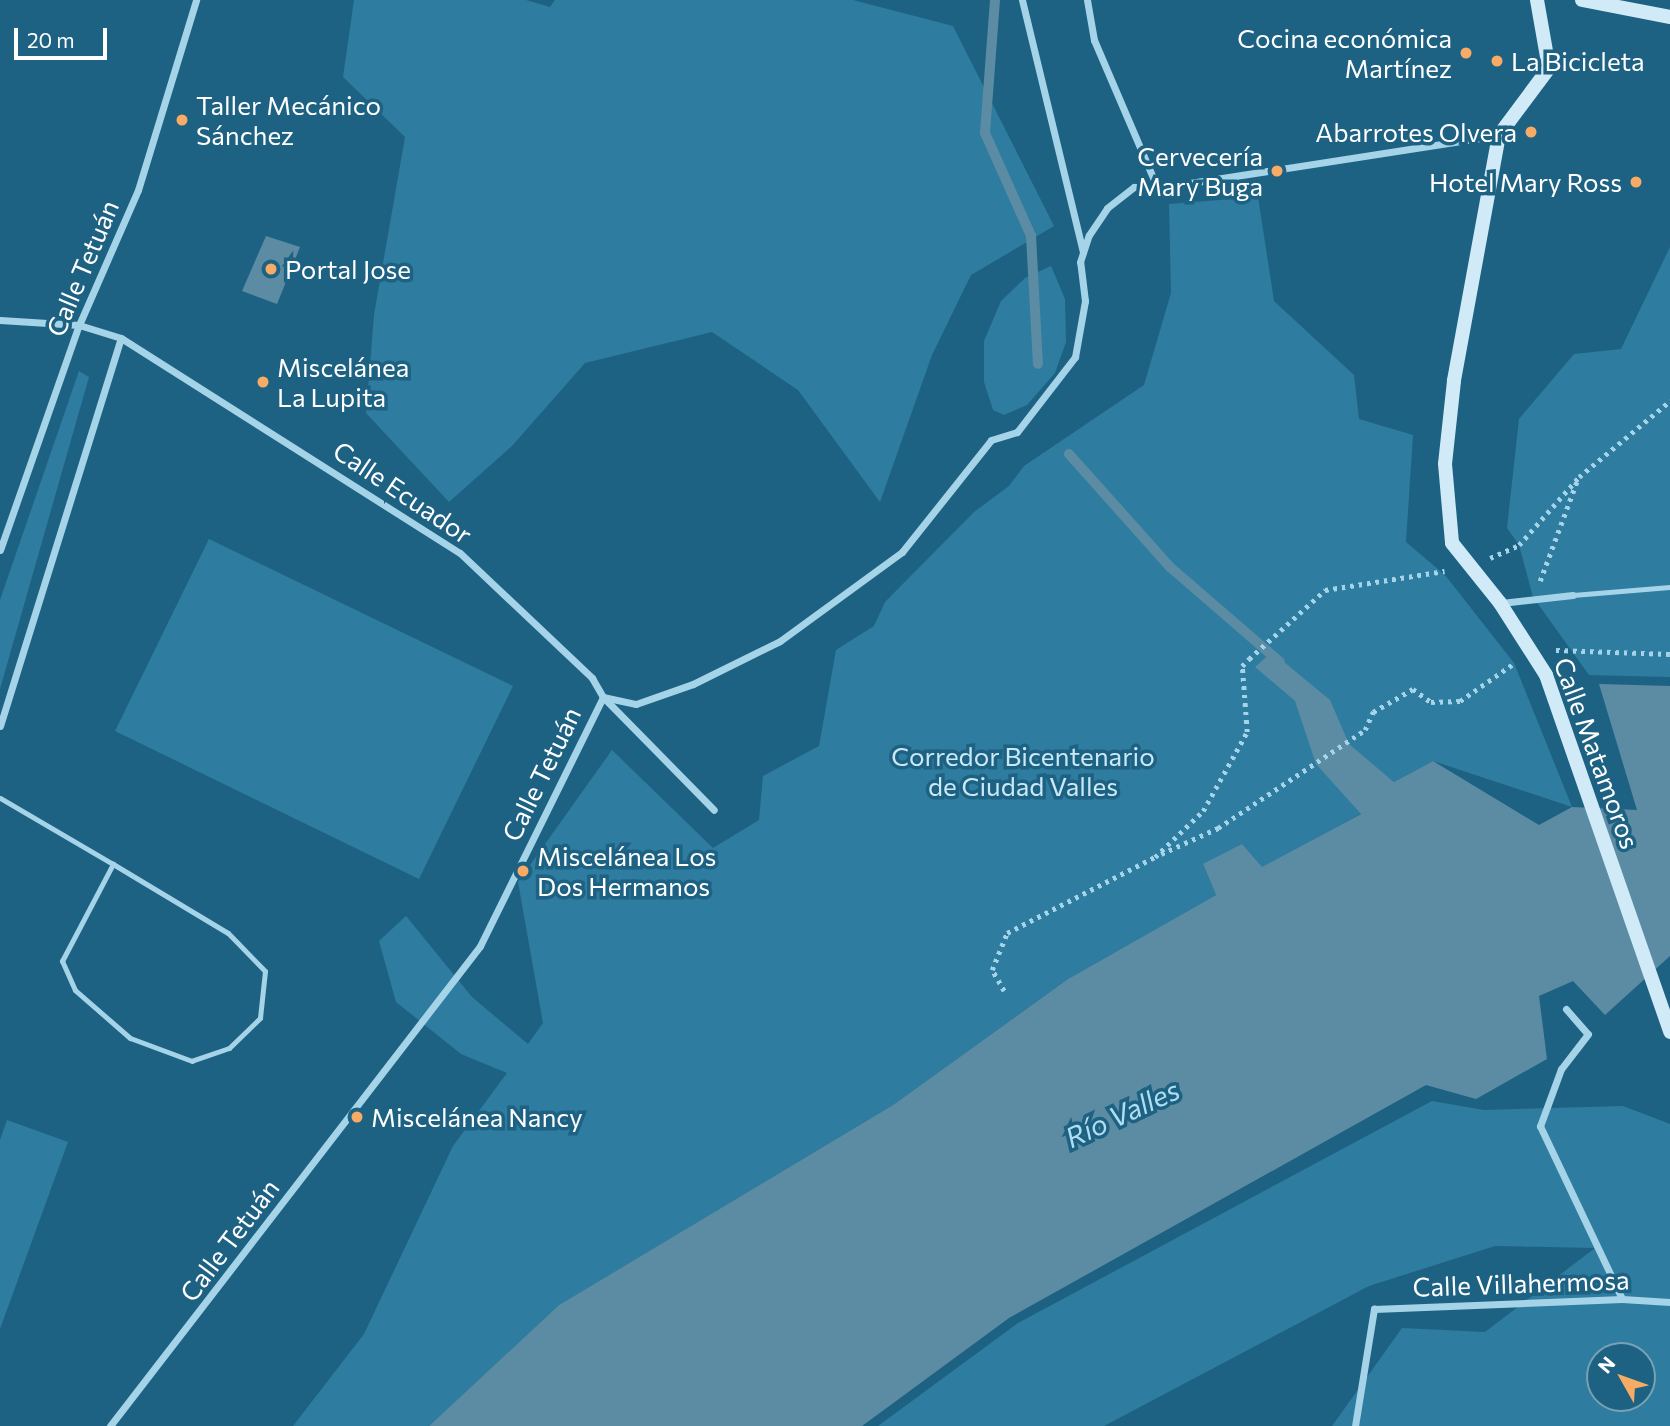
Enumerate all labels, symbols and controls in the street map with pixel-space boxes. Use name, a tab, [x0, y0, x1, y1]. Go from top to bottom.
scale bar	[18, 14, 110, 58]
place label: Cocina económica Martínez	[1237, 22, 1452, 84]
text: 20 m	[27, 27, 75, 52]
marker: Cocina económica Martínez	[1458, 45, 1474, 61]
place label: La Bicicleta	[1511, 45, 1645, 77]
marker: La Bicicleta	[1489, 53, 1505, 69]
place label: Taller Mecánico Sánchez	[196, 89, 381, 150]
marker: Taller Mecánico Sánchez	[174, 112, 190, 128]
place label: Abarrotes Olvera	[1315, 116, 1517, 148]
marker: Abarrotes Olvera	[1523, 124, 1539, 140]
place label: Cervecería Mary Buga	[1137, 140, 1263, 202]
marker: Cervecería Mary Buga	[1269, 163, 1285, 179]
place label: Hotel Mary Ross	[1429, 166, 1622, 198]
marker: Hotel Mary Ross	[1628, 174, 1644, 190]
street label: Calle Tetuán	[39, 195, 125, 341]
place label: Portal Jose	[285, 253, 411, 285]
marker: Portal Jose	[263, 261, 279, 277]
place label: Miscelánea La Lupita	[277, 351, 409, 412]
marker: Miscelánea La Lupita	[255, 374, 271, 390]
street label: Calle Ecuador	[328, 434, 478, 550]
street label: Calle Matamoros	[1548, 653, 1646, 853]
street label: Calle Tetuán	[495, 702, 587, 846]
park label: Corredor Bicentenario de Ciudad Valles	[891, 740, 1155, 802]
place label: Miscelánea Los Dos Hermanos	[537, 840, 716, 902]
marker: Miscelánea Los Dos Hermanos	[515, 863, 531, 879]
water label: Río Valles	[1060, 1072, 1184, 1154]
place label: Miscelánea Nancy	[371, 1101, 583, 1133]
marker: Miscelánea Nancy	[349, 1109, 365, 1125]
street label: Calle Tetuán	[173, 1173, 285, 1307]
street label: Calle Villahermosa	[1412, 1264, 1630, 1302]
north arrow	[1586, 1342, 1656, 1412]
text: N	[1593, 1352, 1619, 1377]

